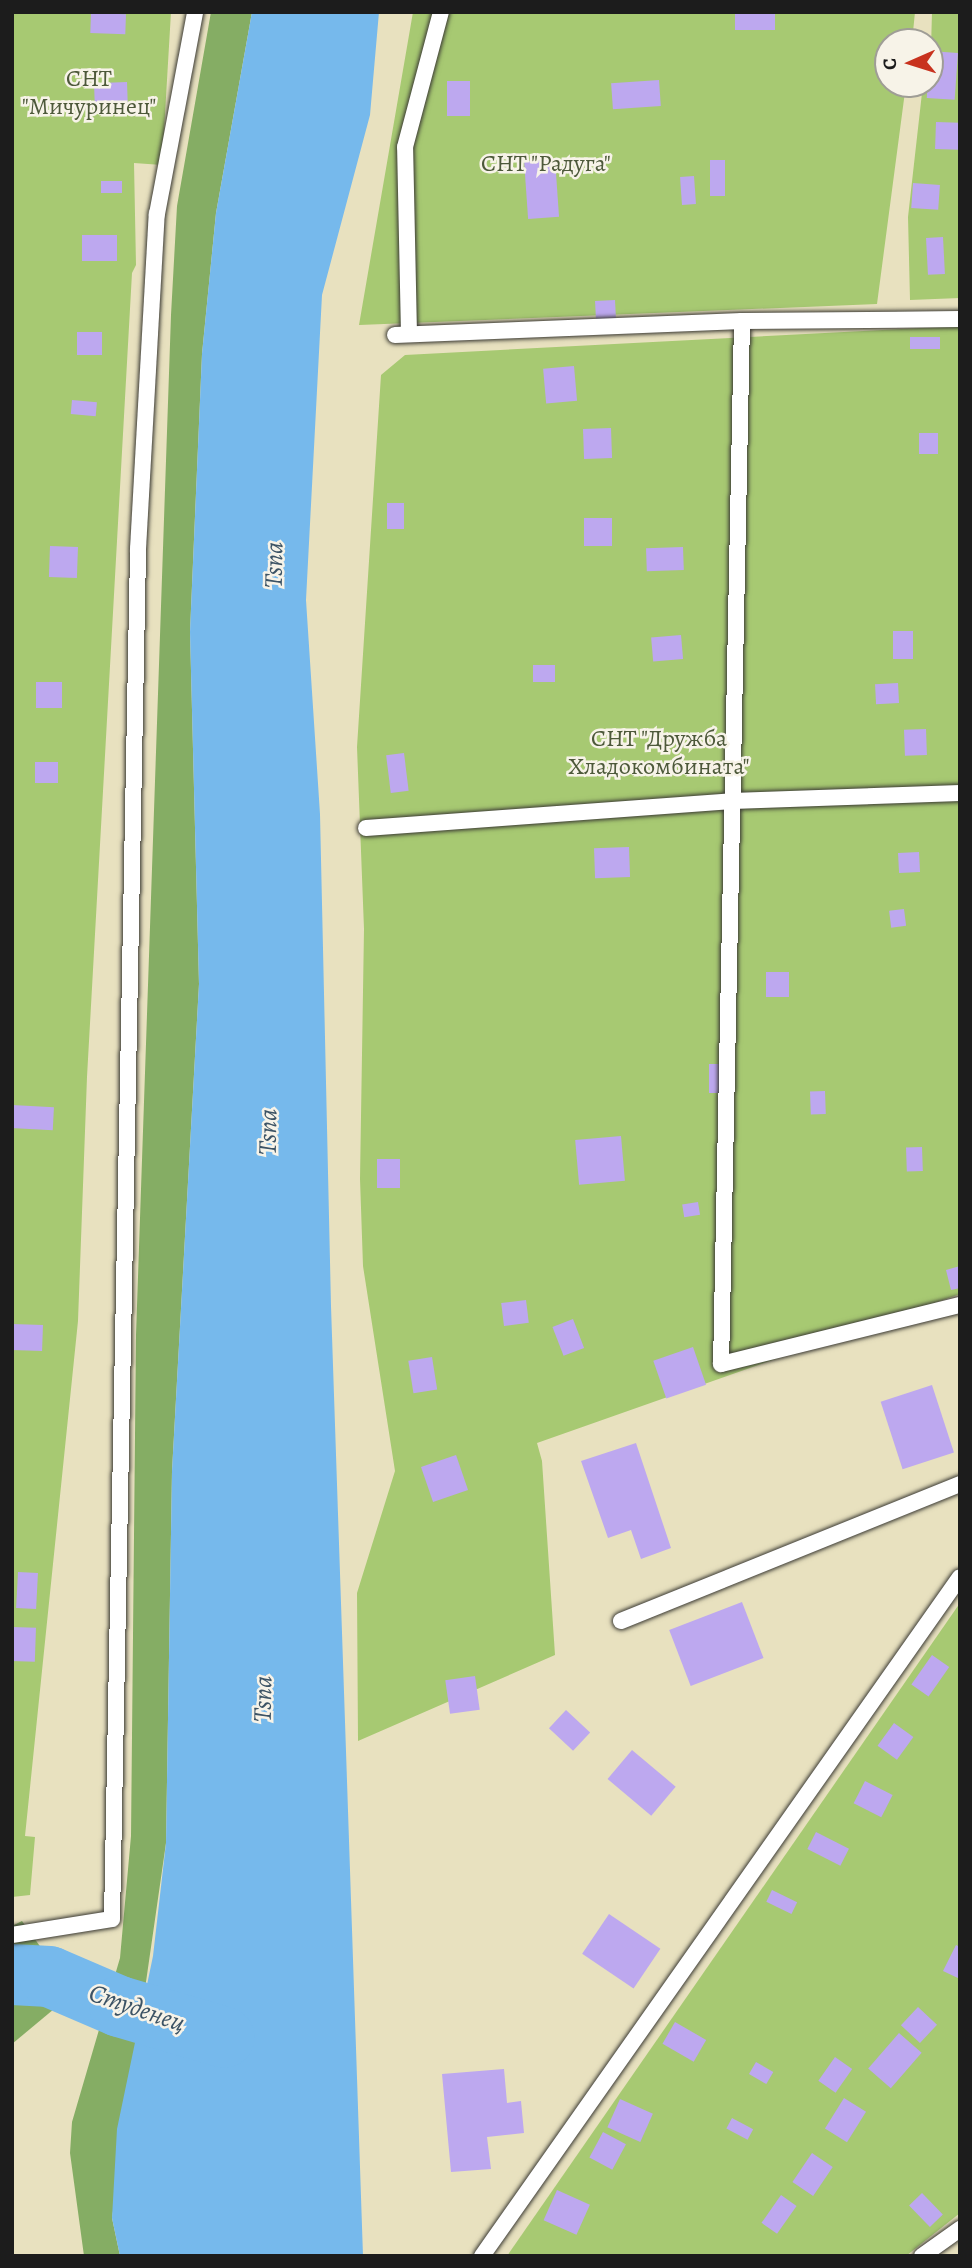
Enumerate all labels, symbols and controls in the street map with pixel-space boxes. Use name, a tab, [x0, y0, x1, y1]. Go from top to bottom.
north arrow	[874, 28, 944, 98]
text: С	[877, 57, 903, 71]
park label: СНТ "Мичуринец"	[22, 65, 156, 121]
park label: СНТ "Радуга"	[481, 150, 611, 178]
water label: Tsna	[258, 542, 290, 588]
park label: СНТ "Дружба Хладокомбината"	[568, 725, 750, 781]
water label: Tsna	[252, 1109, 284, 1155]
water label: Tsna	[247, 1676, 279, 1722]
water label: Студенец	[85, 1977, 189, 2039]

